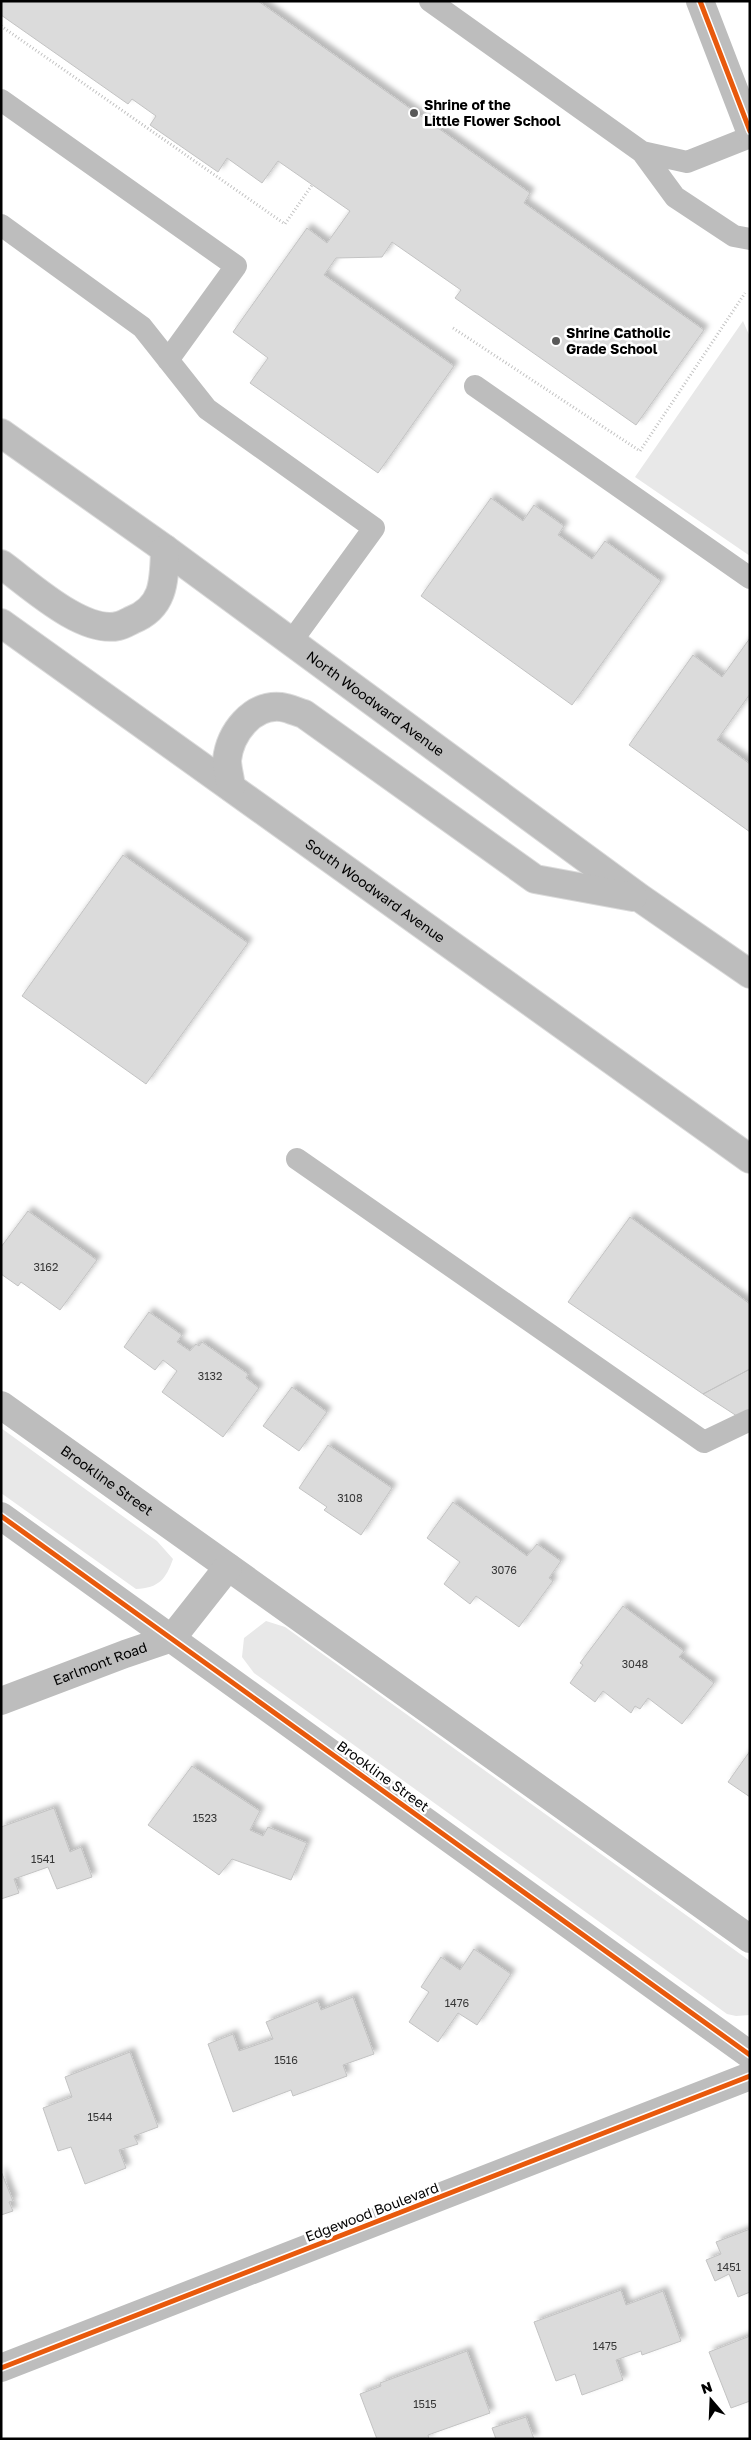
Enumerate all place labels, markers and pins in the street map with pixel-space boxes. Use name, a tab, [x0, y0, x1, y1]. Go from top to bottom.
place label: Shrine of the Little Flower School	[424, 96, 561, 129]
marker: Shrine of the Little Flower School	[408, 107, 420, 119]
place label: Shrine Catholic Grade School	[566, 324, 670, 357]
marker: Shrine Catholic Grade School	[550, 335, 562, 347]

